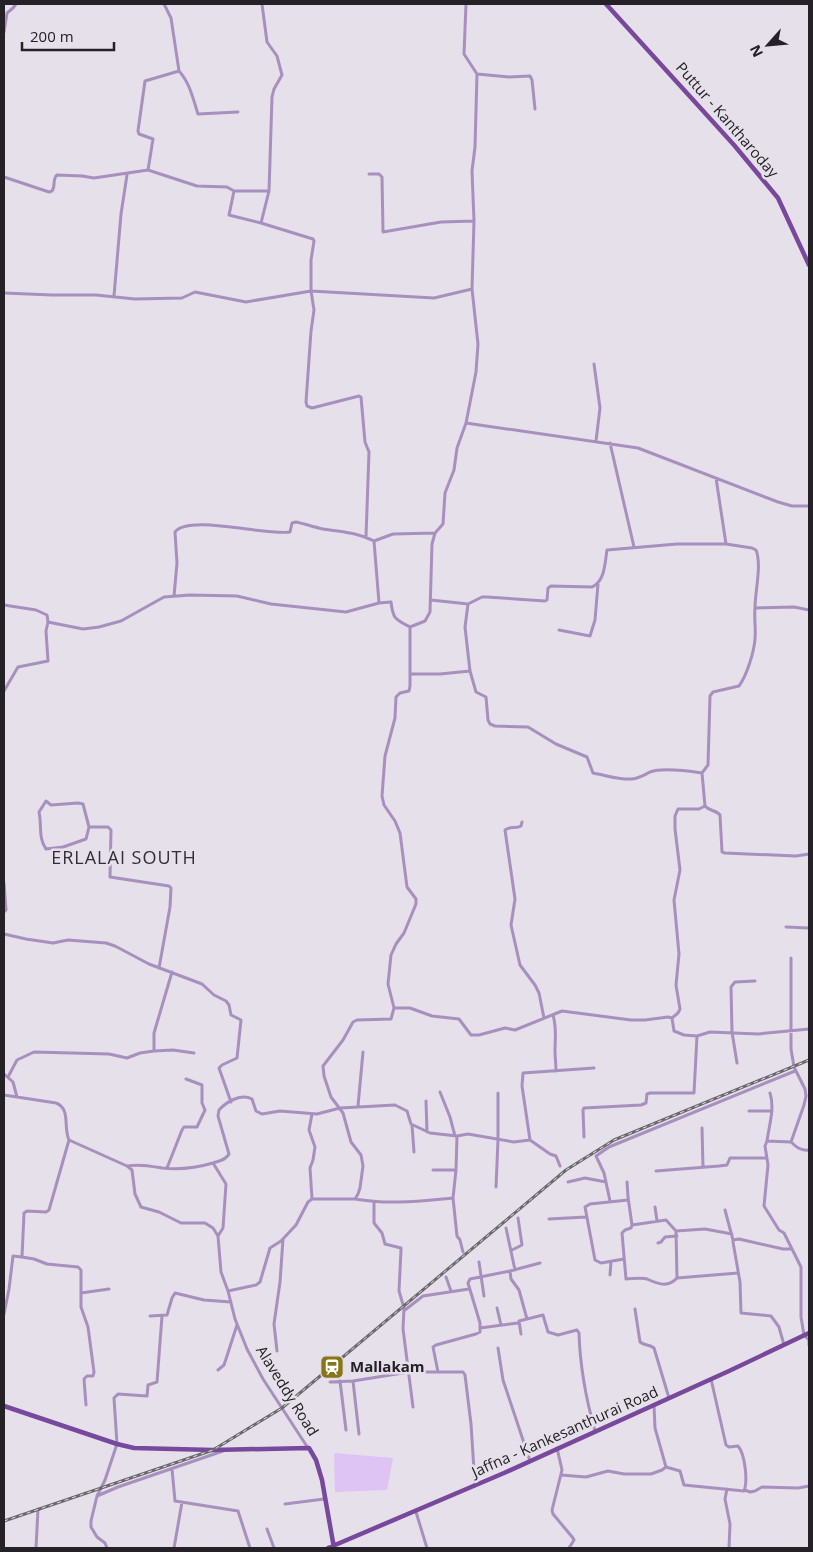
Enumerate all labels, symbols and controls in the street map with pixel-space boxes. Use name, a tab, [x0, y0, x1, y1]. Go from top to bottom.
scale bar	[22, 20, 115, 52]
north arrow	[743, 20, 793, 70]
text: 200 m	[30, 26, 74, 46]
text: N	[745, 42, 767, 61]
street label: Puttur - Kantharoday	[672, 57, 784, 182]
district label: ERLALAI SOUTH	[51, 845, 197, 869]
street label: Alaveddy Road	[252, 1341, 324, 1439]
station icon: Mallakam	[319, 1354, 345, 1380]
place label: Mallakam	[350, 1356, 425, 1376]
street label: Jaffna - Kankesanthurai Road	[466, 1381, 661, 1482]

